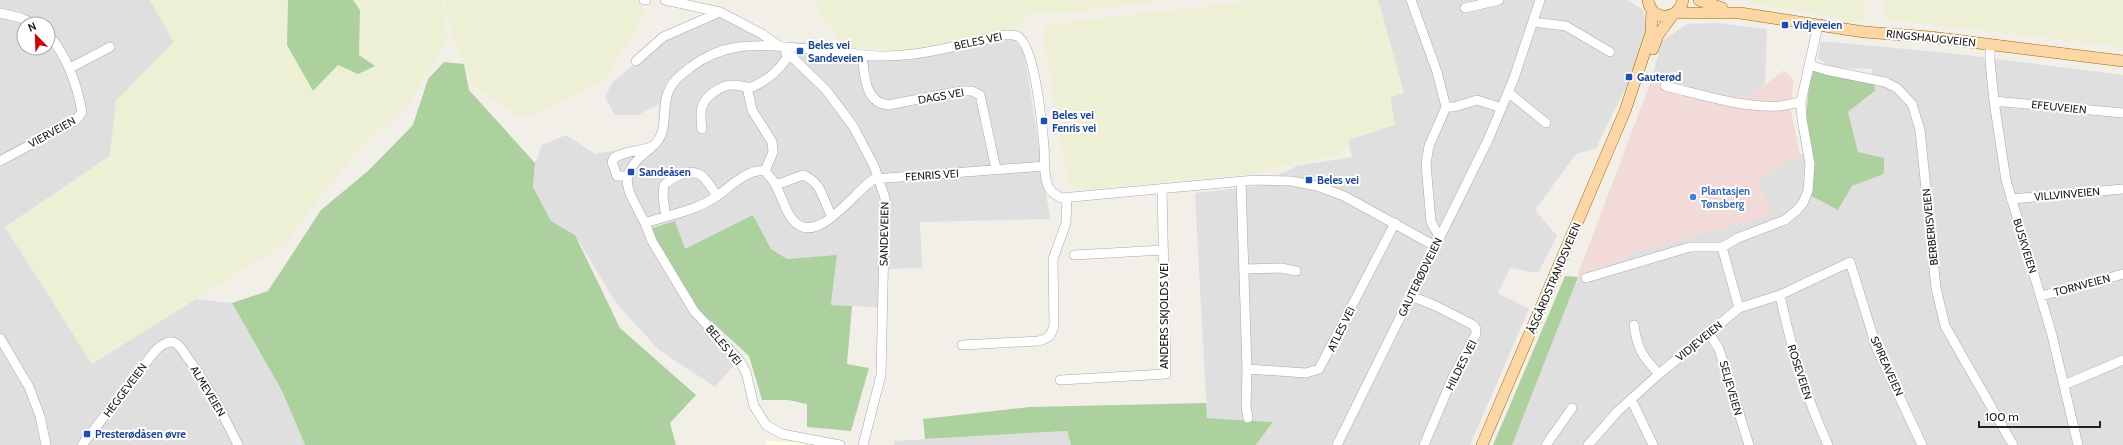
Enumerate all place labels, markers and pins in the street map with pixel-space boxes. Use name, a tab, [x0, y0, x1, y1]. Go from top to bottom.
place label: Vidjeveien	[1793, 18, 1842, 32]
marker: Vidjeveien	[1780, 20, 1790, 30]
place label: Beles vei Sandeveien	[808, 38, 863, 65]
marker: Beles vei Sandeveien	[795, 46, 805, 56]
place label: Gauterød	[1637, 70, 1681, 84]
marker: Gauterød	[1624, 72, 1634, 82]
place label: Beles vei Fenris vei	[1052, 108, 1096, 135]
marker: Beles vei Fenris vei	[1039, 116, 1049, 126]
place label: Sandeåsen	[639, 165, 691, 179]
marker: Sandeåsen	[626, 167, 636, 177]
place label: Beles vei	[1317, 173, 1359, 187]
marker: Beles vei	[1304, 175, 1314, 185]
place label: Plantasjen Tønsberg	[1701, 184, 1750, 211]
marker: Plantasjen Tønsberg	[1688, 192, 1698, 202]
place label: Presterødåsen øvre	[95, 427, 186, 441]
marker: Presterødåsen øvre	[82, 429, 92, 439]

